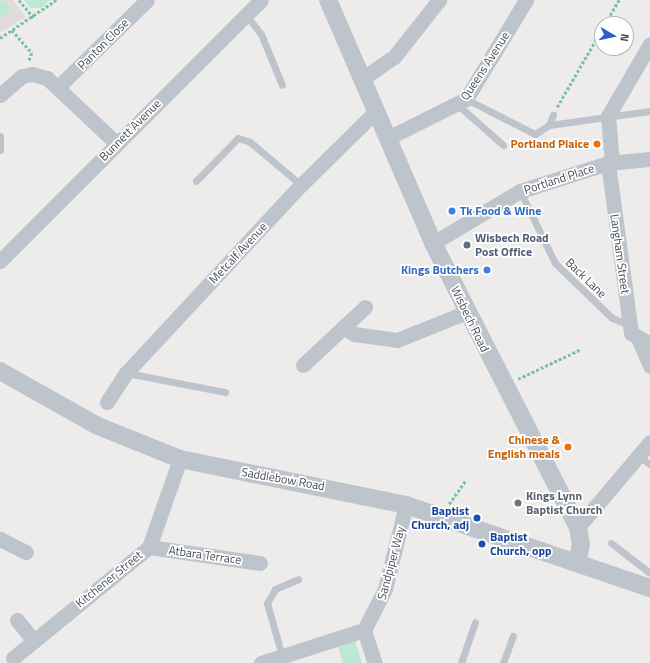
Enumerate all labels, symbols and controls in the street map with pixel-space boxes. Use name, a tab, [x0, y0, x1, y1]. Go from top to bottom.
street label: Panton Close	[74, 15, 132, 73]
north arrow	[594, 16, 634, 56]
street label: Queens Avenue	[458, 29, 512, 103]
text: N	[616, 33, 633, 43]
street label: Bunnett Avenue	[96, 96, 164, 164]
place label: Portland Plaice	[511, 137, 589, 151]
marker: Portland Plaice	[592, 139, 602, 149]
street label: Portland Place	[522, 161, 596, 197]
place label: Tk Food & Wine	[460, 204, 541, 218]
marker: Tk Food & Wine	[447, 206, 457, 216]
street label: Langham Street	[607, 213, 633, 295]
street label: Metcalf Avenue	[206, 219, 270, 287]
place label: Wisbech Road Post Office	[475, 231, 549, 259]
marker: Wisbech Road Post Office	[462, 240, 472, 250]
street label: Back Lane	[563, 255, 609, 301]
place label: Kings Butchers	[401, 263, 479, 277]
marker: Kings Butchers	[482, 265, 492, 275]
street label: Wisbech Road	[448, 284, 492, 354]
place label: Chinese & English meals	[488, 433, 560, 461]
marker: Chinese & English meals	[563, 442, 573, 452]
street label: Saddlebow Road	[240, 465, 326, 493]
place label: Kings Lynn Baptist Church	[526, 489, 602, 517]
marker: Kings Lynn Baptist Church	[513, 498, 523, 508]
place label: Baptist Church, adj	[411, 504, 469, 532]
marker: Baptist Church, adj	[472, 513, 482, 523]
street label: Sandpiper Way	[374, 525, 408, 601]
place label: Baptist Church, opp	[490, 530, 551, 558]
marker: Baptist Church, opp	[477, 539, 487, 549]
street label: Atbara Terrace	[168, 543, 242, 567]
street label: Kitchener Street	[73, 548, 145, 610]

